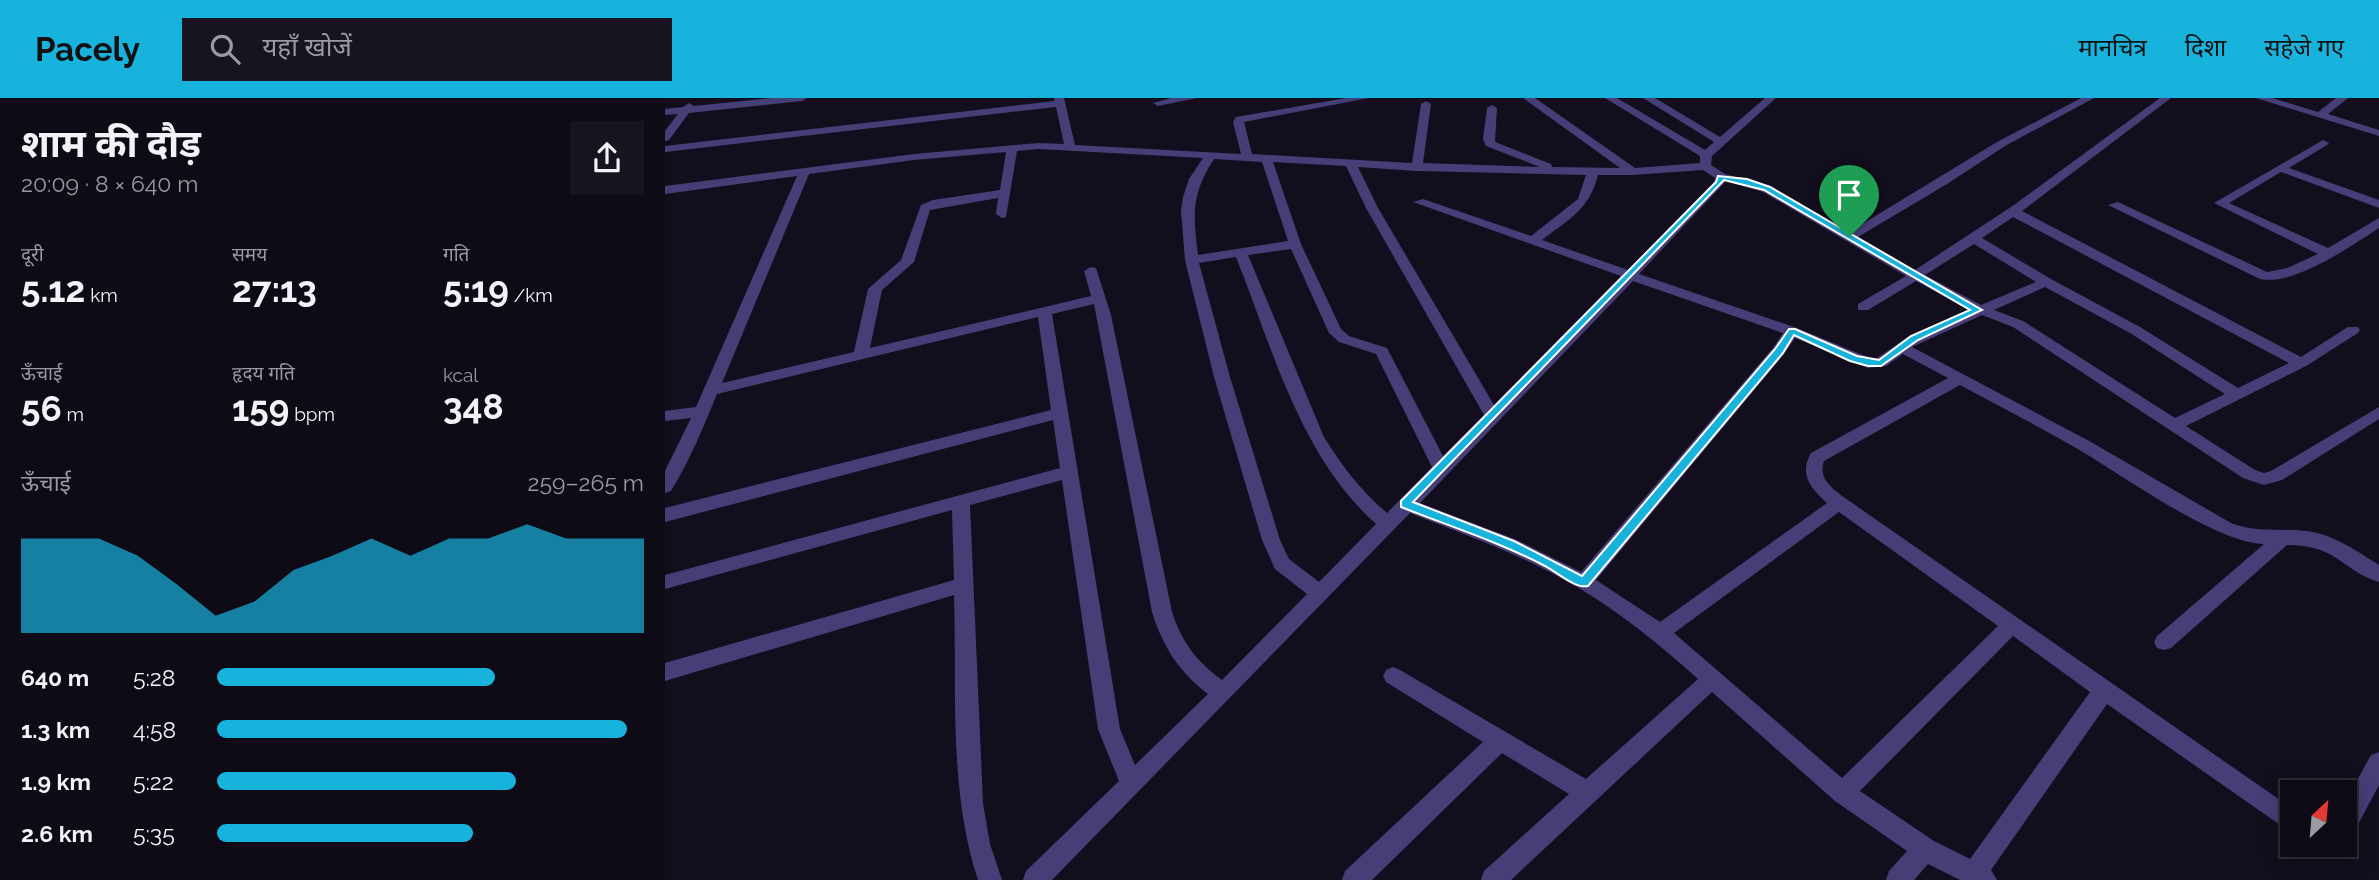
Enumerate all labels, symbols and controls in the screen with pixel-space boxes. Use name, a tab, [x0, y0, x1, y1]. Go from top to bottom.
search box	[182, 18, 672, 81]
text: Pacely	[35, 30, 140, 69]
icon: search	[206, 30, 244, 68]
text: यहाँ खोजें	[262, 32, 352, 62]
text: मानचित्र	[2078, 33, 2147, 62]
text: दिशा	[2185, 33, 2226, 62]
text: सहेजे गए	[2264, 33, 2344, 62]
text: शाम की दौड़	[21, 121, 201, 166]
button: share	[570, 121, 644, 195]
pin	[1819, 165, 1879, 237]
text: 20:09 · 8 × 640 m	[21, 170, 198, 197]
icon: arrive	[1830, 176, 1868, 214]
text: दूरी	[21, 243, 44, 265]
text: समय	[232, 243, 267, 265]
text: गति	[443, 243, 469, 265]
text: 5.12	[21, 269, 85, 310]
text: 27:13	[232, 269, 317, 310]
text: 5:19	[443, 269, 509, 310]
text: km	[85, 284, 118, 306]
text: /km	[509, 284, 553, 306]
text: ऊँचाई	[21, 362, 62, 384]
text: हृदय गति	[232, 362, 295, 384]
text: kcal	[443, 364, 479, 386]
text: 348	[443, 386, 504, 427]
text: 56	[21, 388, 62, 429]
text: 159	[232, 388, 289, 429]
text: m	[62, 403, 84, 425]
text: bpm	[289, 403, 335, 425]
text: ऊँचाई	[21, 469, 71, 496]
text: 259–265 m	[528, 469, 644, 496]
text: 640 m	[21, 664, 89, 691]
text: 5:28	[133, 664, 175, 691]
text: 1.3 km	[21, 716, 90, 743]
text: 4:58	[133, 716, 176, 743]
text: 1.9 km	[21, 768, 91, 795]
text: 5:22	[133, 768, 174, 795]
north arrow	[2280, 780, 2357, 858]
map controls	[2280, 780, 2357, 857]
text: 2.6 km	[21, 820, 93, 847]
text: 5:35	[133, 820, 175, 847]

